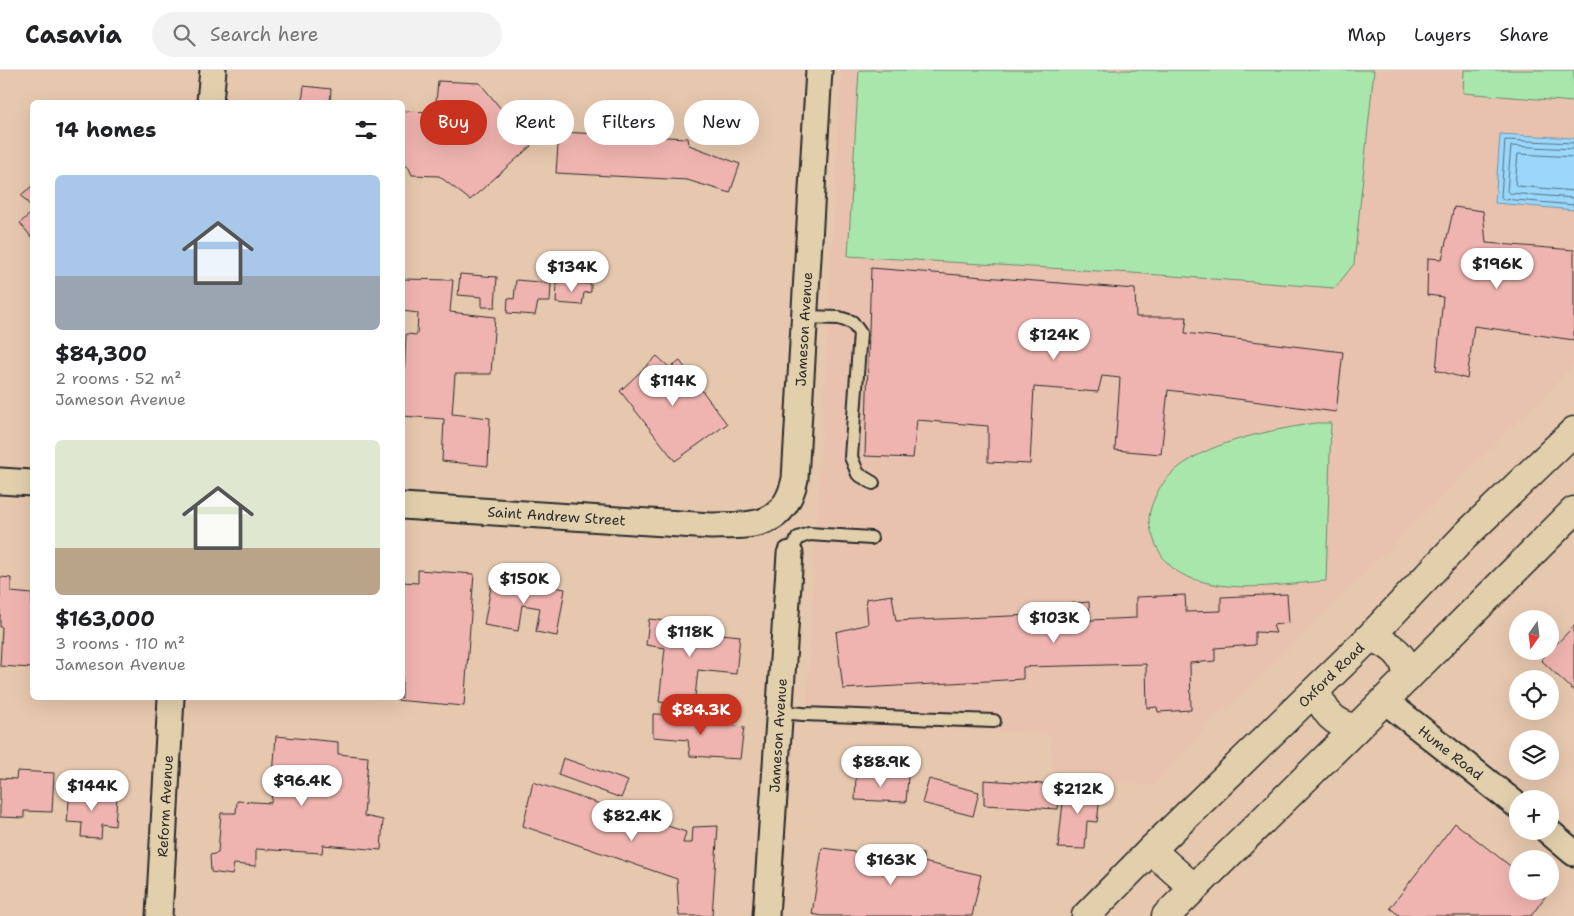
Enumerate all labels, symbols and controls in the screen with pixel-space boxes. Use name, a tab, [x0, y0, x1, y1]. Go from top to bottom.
search box	[152, 12, 502, 57]
text: Casavia	[25, 19, 122, 51]
icon: search	[170, 21, 198, 49]
text: Search here	[210, 22, 318, 47]
text: Map	[1348, 23, 1386, 47]
text: Layers	[1414, 23, 1471, 47]
text: Share	[1499, 23, 1549, 47]
chip: Buy	[420, 100, 487, 145]
chip: Rent	[497, 100, 574, 145]
chip: Filters	[584, 100, 674, 145]
chip: New	[684, 100, 759, 145]
text: 14 homes	[55, 116, 156, 144]
icon: filters	[352, 116, 380, 144]
icon: home	[173, 208, 263, 298]
pin: $196K	[1462, 248, 1532, 290]
pin: $134K	[537, 250, 607, 293]
text: $196K	[1472, 253, 1522, 274]
text: $134K	[547, 256, 597, 277]
street label: Jameson Avenue	[791, 271, 816, 387]
pin: $124K	[1019, 318, 1089, 361]
text: $124K	[1029, 324, 1079, 345]
text: $84,300	[55, 340, 147, 368]
pin: $114K	[638, 364, 708, 407]
text: 2 rooms · 52 m²	[55, 368, 182, 389]
text: $114K	[650, 370, 696, 391]
text: Jameson Avenue	[55, 389, 186, 410]
icon: home	[173, 473, 263, 563]
street label: Saint Andrew Street	[487, 503, 626, 529]
pin: $150K	[489, 562, 559, 605]
text: $150K	[499, 568, 549, 589]
pin: $103K	[1019, 602, 1089, 644]
text: $163,000	[55, 605, 155, 633]
text: $103K	[1029, 607, 1079, 628]
north arrow	[1509, 610, 1559, 660]
map controls	[1509, 610, 1559, 900]
pin: $118K	[655, 616, 725, 658]
text: $118K	[667, 621, 713, 642]
text: 3 rooms · 110 m²	[55, 633, 185, 654]
street label: Oxford Road	[1294, 638, 1368, 711]
text: Jameson Avenue	[55, 654, 186, 675]
button: locate	[1509, 670, 1559, 720]
street label: Jameson Avenue	[765, 678, 791, 793]
pin: $84.3K	[660, 694, 742, 736]
text: $84.3K	[672, 699, 730, 720]
street label: Hume Road	[1414, 721, 1487, 784]
button: layers	[1509, 730, 1559, 780]
pin: $88.9K	[840, 746, 922, 788]
text: $88.9K	[852, 751, 910, 772]
street label: Reform Avenue	[153, 754, 177, 858]
pin: $96.4K	[261, 764, 343, 807]
pin: $144K	[57, 770, 127, 812]
text: $96.4K	[273, 770, 331, 791]
pin: $212K	[1043, 772, 1113, 815]
text: $144K	[67, 775, 117, 796]
text: $212K	[1053, 778, 1103, 799]
button: +	[1509, 790, 1559, 840]
pin: $82.4K	[591, 800, 673, 842]
text: $82.4K	[603, 805, 661, 826]
pin: $163K	[856, 844, 926, 886]
text: $163K	[866, 849, 916, 870]
button: −	[1509, 850, 1559, 900]

